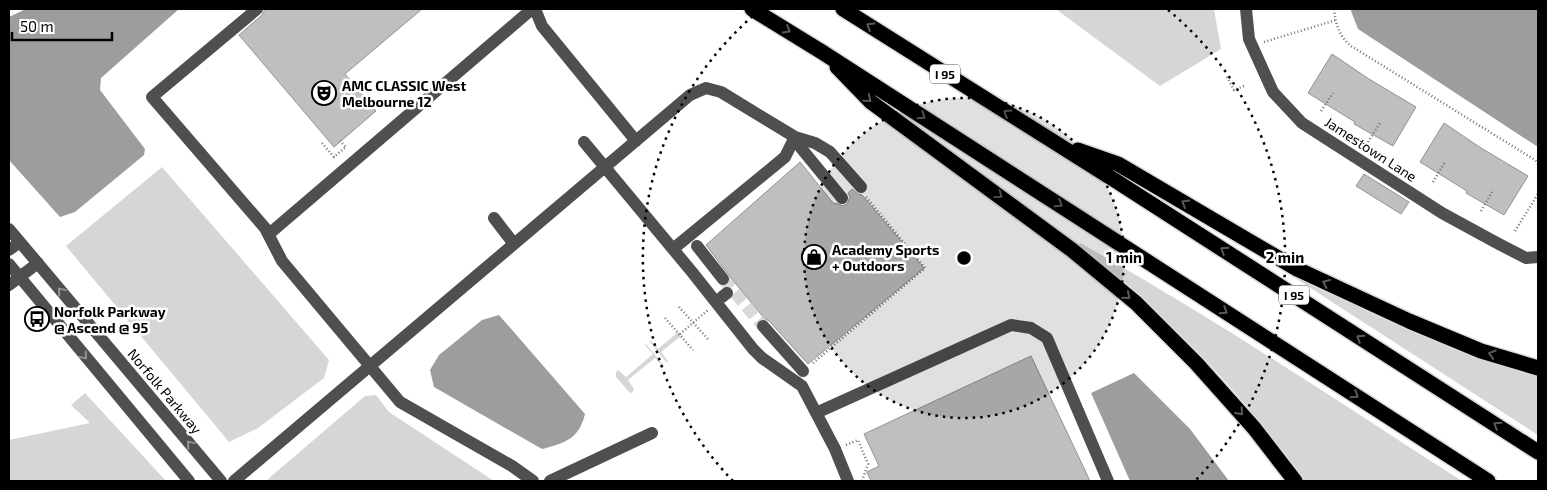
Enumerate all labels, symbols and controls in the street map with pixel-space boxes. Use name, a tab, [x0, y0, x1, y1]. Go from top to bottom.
scale bar	[12, 10, 112, 42]
text: 50 m	[20, 17, 54, 35]
one-way arrow	[866, 23, 875, 32]
one-way arrow	[782, 24, 791, 34]
road number: I 95	[930, 64, 960, 84]
place label: AMC CLASSIC West Melbourne 12	[342, 77, 467, 110]
theatre icon: AMC CLASSIC West Melbourne 12	[311, 80, 337, 106]
one-way arrow	[863, 93, 872, 102]
one-way arrow	[916, 110, 926, 119]
one-way arrow	[1003, 110, 1013, 119]
street label: Jamestown Lane	[1322, 113, 1420, 185]
one-way arrow	[993, 189, 1003, 198]
one-way arrow	[1053, 198, 1062, 207]
one-way arrow	[1181, 200, 1190, 210]
place label: Academy Sports + Outdoors	[832, 241, 940, 274]
shop icon: Academy Sports + Outdoors	[801, 244, 827, 270]
one-way arrow	[1220, 247, 1229, 256]
text: 1 min	[1106, 248, 1142, 266]
text: 2 min	[1266, 248, 1304, 266]
centre of rings	[955, 249, 973, 267]
one-way arrow	[1322, 278, 1331, 289]
road number: I 95	[1279, 286, 1309, 304]
one-way arrow	[58, 288, 67, 297]
one-way arrow	[1121, 290, 1130, 298]
place label: Norfolk Parkway @ Ascend @ 95	[54, 303, 166, 336]
one-way arrow	[1219, 305, 1228, 315]
bus stop icon: Norfolk Parkway @ Ascend @ 95	[24, 306, 50, 332]
one-way arrow	[1357, 334, 1366, 344]
street label: Norfolk Parkway	[124, 345, 206, 438]
one-way arrow	[78, 350, 86, 359]
one-way arrow	[1488, 350, 1496, 360]
one-way arrow	[1350, 389, 1359, 399]
one-way arrow	[1234, 407, 1243, 416]
one-way arrow	[1494, 422, 1503, 432]
one-way arrow	[187, 441, 195, 450]

